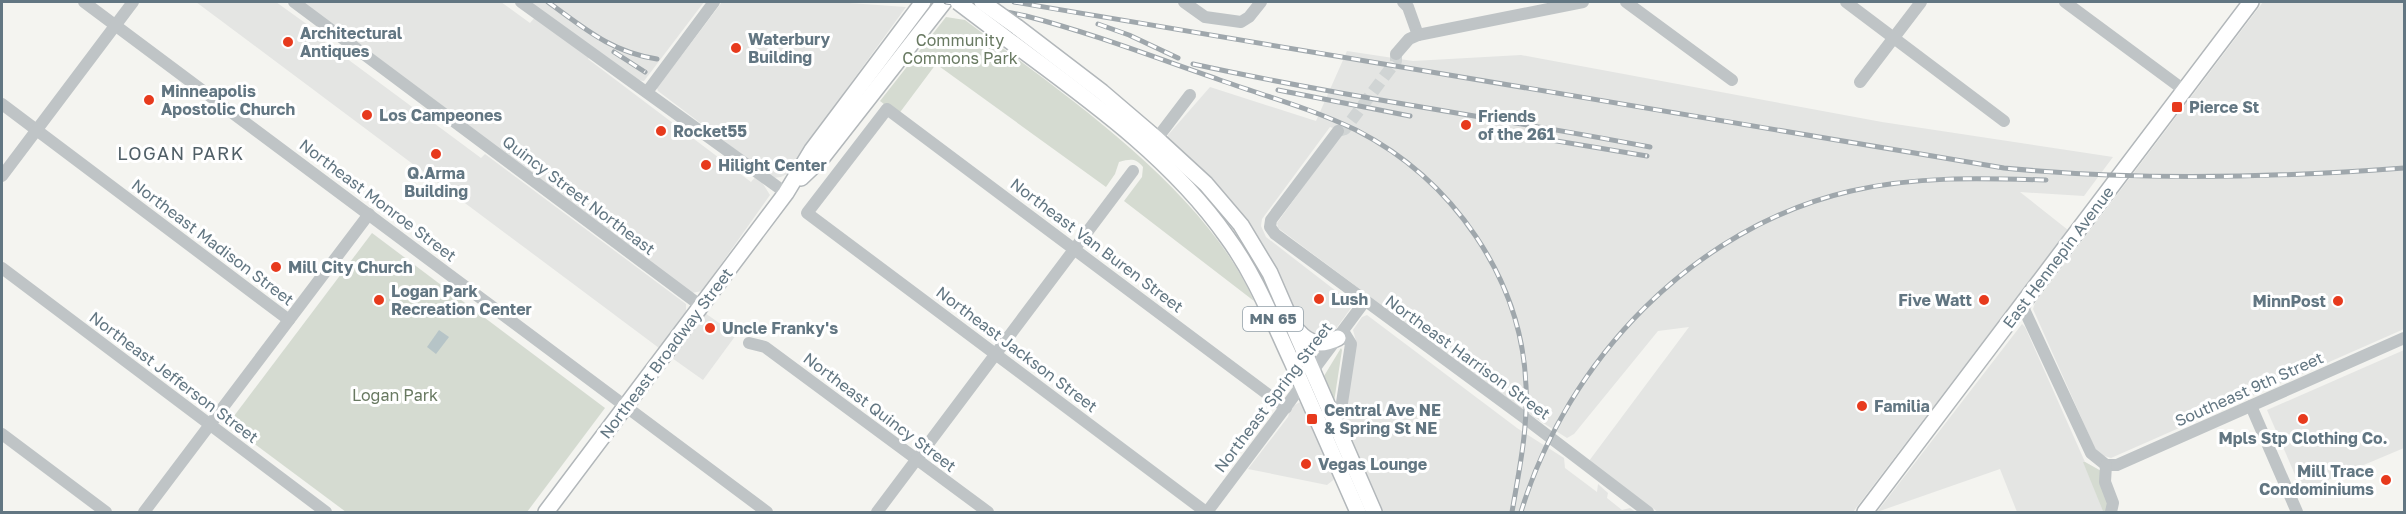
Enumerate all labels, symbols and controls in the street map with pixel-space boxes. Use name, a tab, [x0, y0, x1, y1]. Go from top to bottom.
place label: Architectural Antiques	[300, 23, 403, 61]
place label: Waterbury Building	[748, 29, 831, 67]
park label: Community Commons Park	[902, 30, 1018, 68]
marker: Architectural Antiques	[281, 35, 295, 49]
marker: Waterbury Building	[729, 41, 743, 55]
place label: Minneapolis Apostolic Church	[161, 81, 295, 119]
marker: Minneapolis Apostolic Church	[142, 93, 156, 107]
place label: Pierce St	[2189, 97, 2259, 117]
marker: Pierce St	[2170, 100, 2184, 114]
place label: Los Campeones	[379, 105, 502, 125]
place label: Friends of the 261	[1478, 106, 1555, 144]
marker: Los Campeones	[360, 108, 374, 122]
marker: Friends of the 261	[1459, 118, 1473, 132]
place label: Rocket55	[673, 121, 747, 141]
marker: Rocket55	[654, 124, 668, 138]
street label: Quincy Street Northeast	[499, 131, 659, 259]
street label: Northeast Monroe Street	[296, 134, 460, 266]
district label: LOGAN PARK	[117, 142, 245, 164]
marker: Q.Arma Building	[429, 147, 443, 161]
place label: Hilight Center	[718, 155, 827, 175]
marker: Hilight Center	[699, 158, 713, 172]
place label: Q.Arma Building	[404, 163, 468, 201]
street label: Northeast Van Buren Street	[1007, 173, 1187, 317]
street label: Northeast Madison Street	[128, 174, 298, 310]
street label: East Hennepin Avenue	[1998, 182, 2118, 332]
place label: Mill City Church	[288, 257, 413, 277]
marker: Mill City Church	[269, 260, 283, 274]
street label: Northeast Broadway Street	[595, 264, 737, 442]
place label: Logan Park Recreation Center	[391, 281, 532, 319]
street label: Northeast Jackson Street	[932, 282, 1102, 416]
place label: Lush	[1331, 289, 1368, 309]
street label: Northeast Harrison Street	[1382, 290, 1554, 424]
place label: Five Watt	[1898, 290, 1972, 310]
place label: MinnPost	[2253, 291, 2326, 311]
marker: Lush	[1312, 292, 1326, 306]
marker: Logan Park Recreation Center	[372, 293, 386, 307]
marker: Five Watt	[1977, 293, 1991, 307]
marker: MinnPost	[2331, 294, 2345, 308]
street label: Northeast Jefferson Street	[86, 307, 262, 447]
road number: MN 65	[1243, 307, 1303, 331]
place label: Uncle Franky's	[722, 318, 838, 338]
street label: Northeast Spring Street	[1210, 318, 1336, 476]
marker: Uncle Franky's	[703, 321, 717, 335]
street label: Southeast 9th Street	[2172, 347, 2326, 431]
street label: Northeast Quincy Street	[800, 348, 960, 476]
park label: Logan Park	[352, 385, 438, 405]
place label: Familia	[1874, 396, 1930, 416]
marker: Familia	[1855, 399, 1869, 413]
place label: Central Ave NE & Spring St NE	[1324, 400, 1441, 438]
marker: Central Ave NE & Spring St NE	[1305, 412, 1319, 426]
marker: Mpls Stp Clothing Co.	[2296, 412, 2310, 426]
place label: Mpls Stp Clothing Co.	[2218, 428, 2388, 448]
place label: Vegas Lounge	[1318, 454, 1427, 474]
marker: Vegas Lounge	[1299, 457, 1313, 471]
place label: Mill Trace Condominiums	[2259, 461, 2374, 499]
marker: Mill Trace Condominiums	[2379, 473, 2393, 487]

